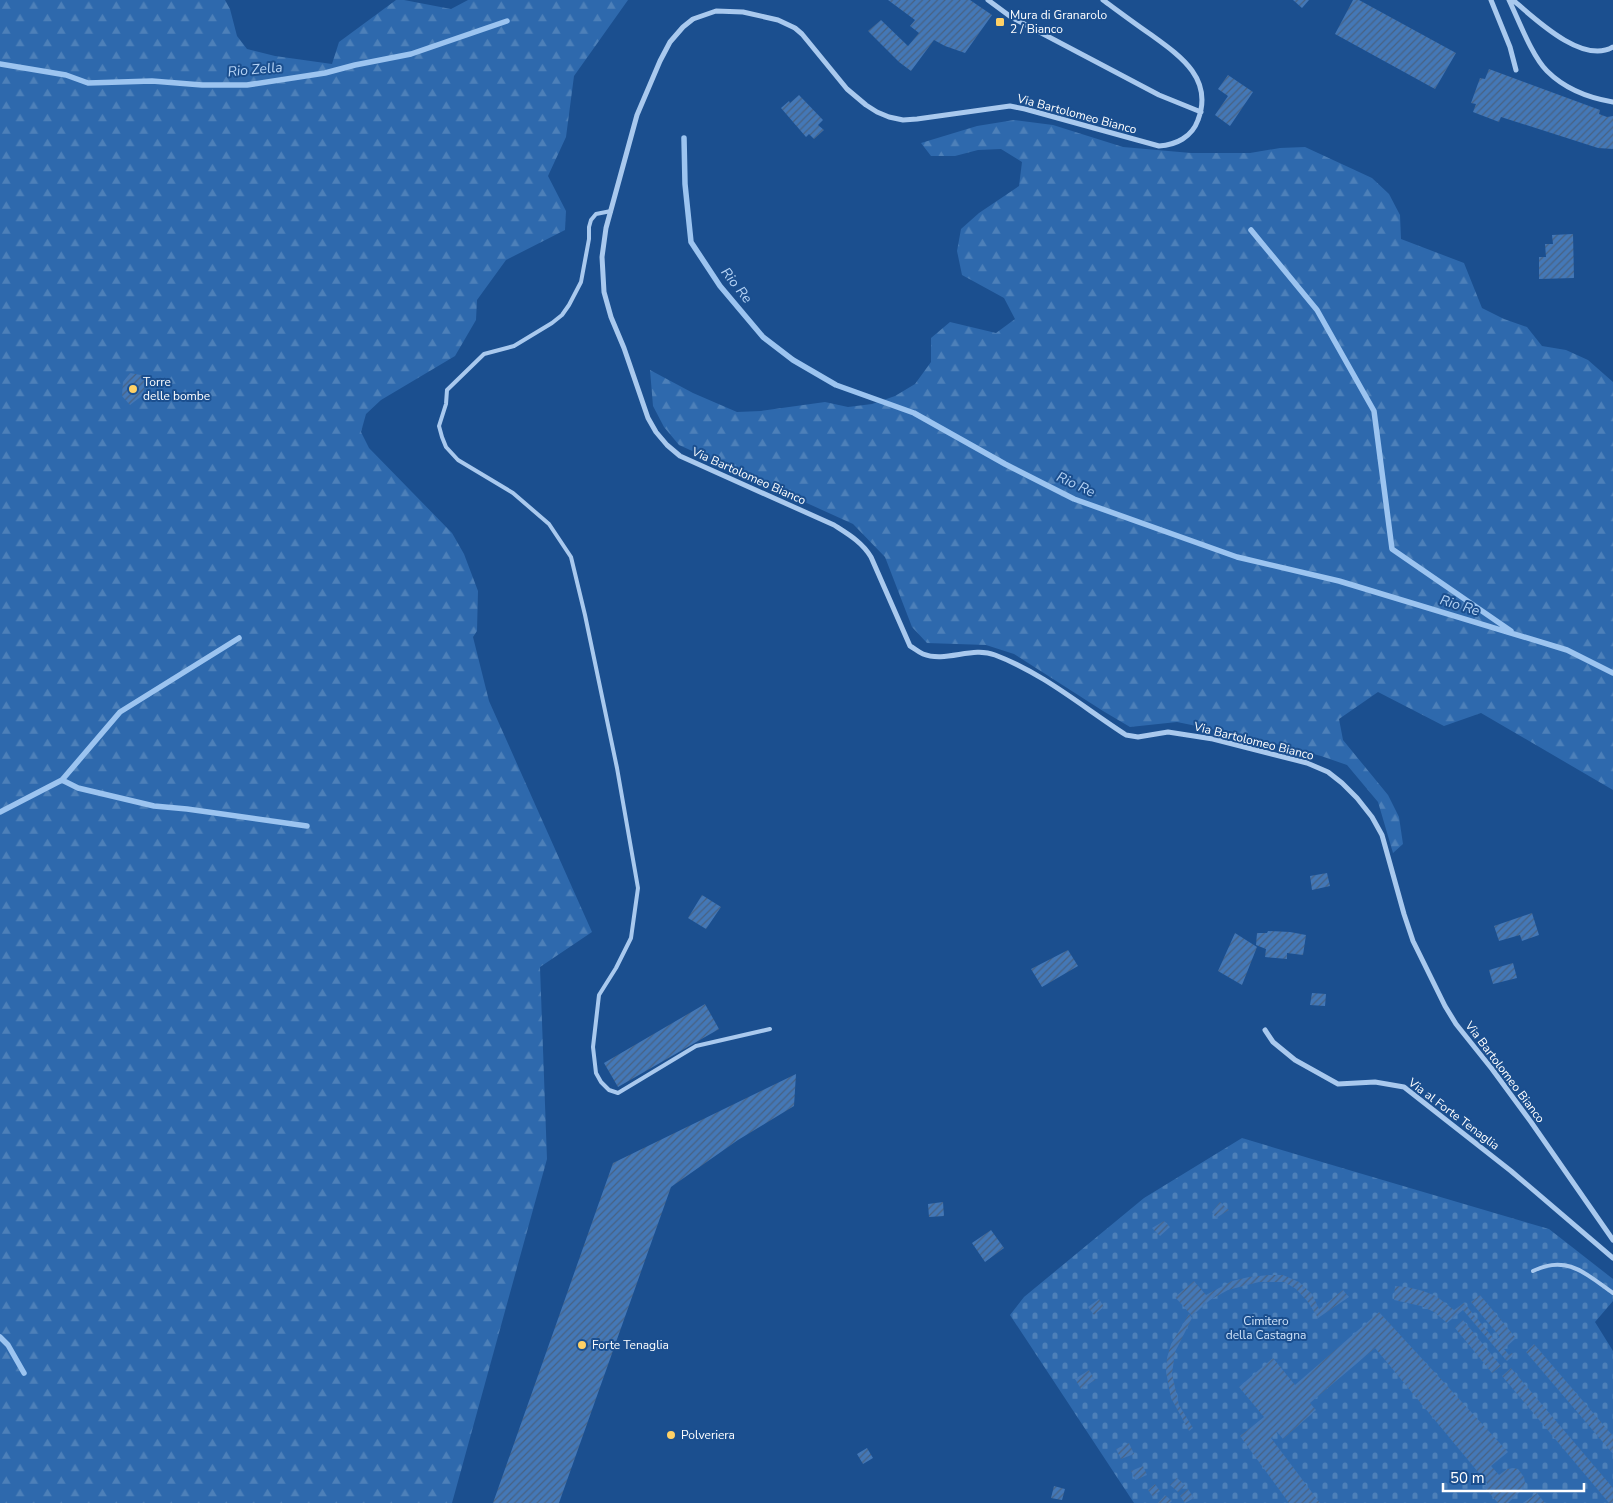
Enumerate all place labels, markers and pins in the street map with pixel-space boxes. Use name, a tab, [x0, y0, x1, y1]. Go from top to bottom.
place label: Mura di Granarolo 2 / Bianco	[1010, 7, 1107, 37]
marker: Mura di Granarolo 2 / Bianco	[994, 16, 1006, 28]
place label: Torre delle bombe	[143, 374, 210, 404]
marker: Torre delle bombe	[127, 383, 139, 395]
place label: Forte Tenaglia	[592, 1337, 669, 1353]
marker: Forte Tenaglia	[576, 1339, 588, 1351]
place label: Polveriera	[681, 1427, 735, 1443]
marker: Polveriera	[665, 1429, 677, 1441]

